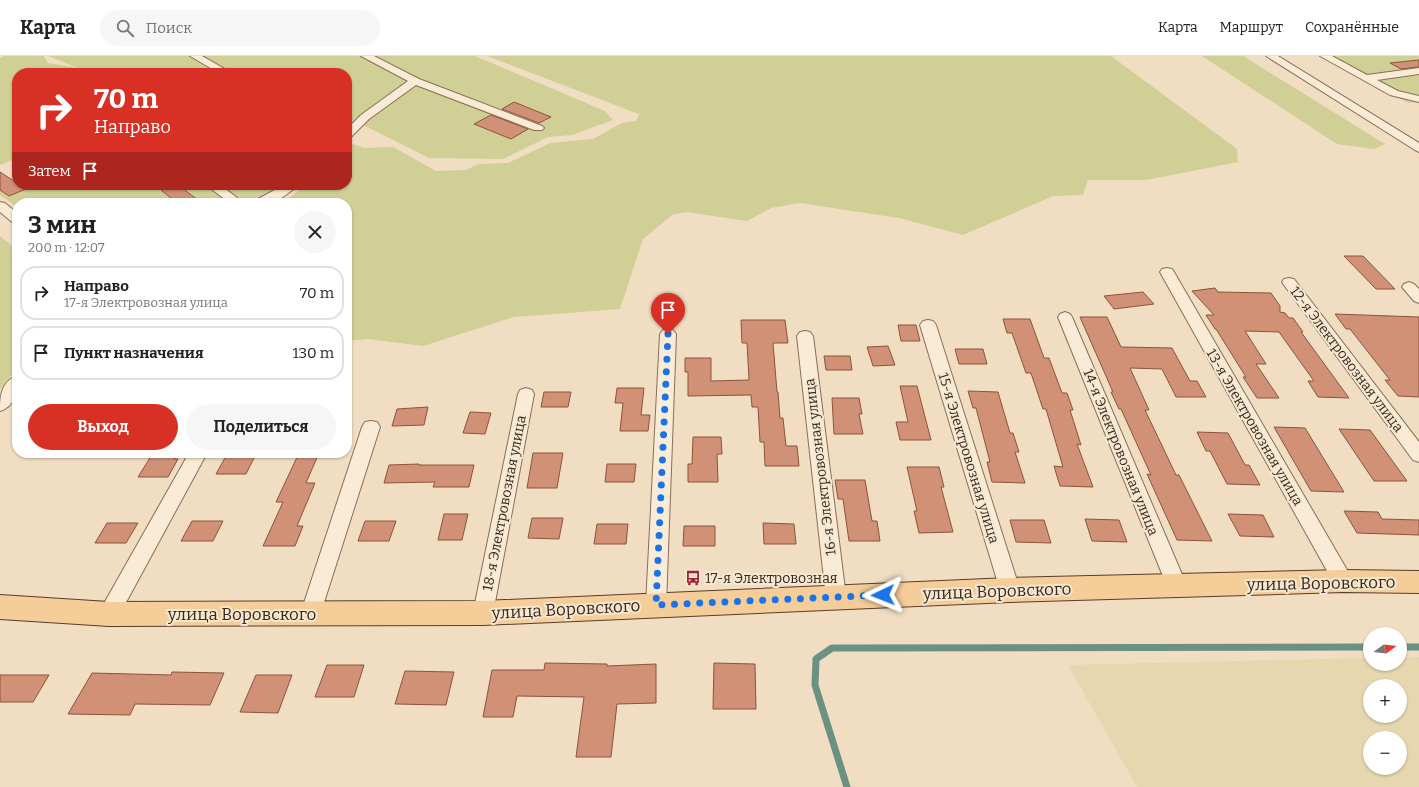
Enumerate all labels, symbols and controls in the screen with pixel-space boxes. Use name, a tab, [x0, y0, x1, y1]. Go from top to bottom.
search box	[100, 10, 380, 46]
text: Карта	[20, 16, 76, 39]
icon: search	[114, 17, 136, 39]
text: Поиск	[146, 19, 192, 37]
text: Карта	[1158, 19, 1198, 36]
text: Маршрут	[1220, 19, 1283, 36]
text: Сохранённые	[1305, 19, 1399, 36]
text: 70 m	[94, 82, 158, 115]
icon: right	[28, 84, 80, 136]
text: Направо	[94, 116, 171, 138]
icon: arrive	[79, 160, 101, 182]
text: Затем	[28, 162, 71, 180]
text: 3 мин	[28, 211, 96, 239]
button: close	[294, 211, 336, 253]
text: 200 m · 12:07	[28, 240, 105, 255]
text: Направо	[64, 277, 129, 295]
icon: right	[30, 282, 52, 304]
street label: 12-я Электровозная улица	[1286, 283, 1407, 436]
text: 70 m	[300, 284, 334, 302]
pin	[651, 293, 685, 334]
text: 17-я Электровозная улица	[64, 295, 228, 310]
icon: arrive	[657, 299, 679, 321]
icon: arrive	[30, 342, 52, 364]
text: Пункт назначения	[64, 344, 204, 362]
text: 130 m	[292, 344, 334, 362]
street label: 13-я Электровозная улица	[1203, 346, 1307, 509]
street label: 14-я Электровозная улица	[1079, 366, 1162, 538]
street label: 15-я Электровозная улица	[934, 371, 1003, 546]
street label: 16-я Электровозная улица	[801, 377, 840, 557]
button: Выход	[28, 404, 178, 450]
button: Поделиться	[186, 404, 336, 450]
street label: 18-я Электровозная улица	[479, 413, 530, 592]
bus stop icon: 17-я Электровозная	[684, 569, 702, 587]
place label: 17-я Электровозная	[705, 570, 838, 587]
street label: улица Воровского	[1246, 572, 1396, 595]
position arrow	[862, 574, 904, 616]
street label: улица Воровского	[921, 578, 1072, 605]
street label: улица Воровского	[490, 595, 641, 624]
street label: улица Воровского	[167, 604, 316, 625]
north arrow	[1363, 627, 1407, 671]
map controls	[1363, 627, 1407, 775]
button: +	[1363, 679, 1407, 723]
button: −	[1363, 731, 1407, 775]

